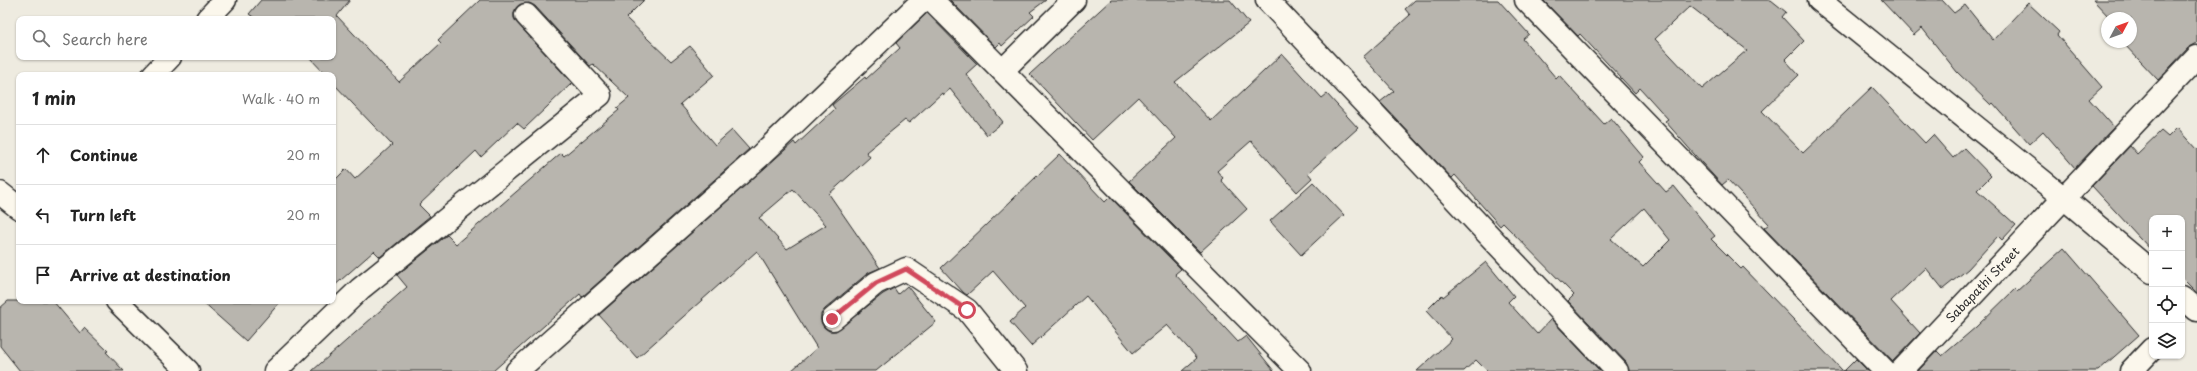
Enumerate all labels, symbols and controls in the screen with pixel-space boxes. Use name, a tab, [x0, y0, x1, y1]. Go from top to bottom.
north arrow	[2101, 12, 2137, 48]
search box	[16, 16, 336, 60]
icon: search	[30, 27, 52, 49]
text: Search here	[62, 27, 148, 50]
text: 1 min	[32, 85, 76, 111]
text: Walk · 40 m	[242, 89, 320, 108]
text: Continue	[70, 143, 138, 166]
icon: ahead	[32, 144, 54, 166]
text: 20 m	[286, 145, 320, 164]
text: Turn left	[70, 203, 136, 226]
icon: left	[32, 204, 54, 226]
text: 20 m	[286, 205, 320, 224]
map controls	[2149, 215, 2185, 359]
button: +	[2149, 215, 2185, 251]
street label: Sabapathi Street	[1941, 242, 2023, 326]
button: −	[2149, 251, 2185, 287]
text: Arrive at destination	[70, 263, 231, 286]
icon: arrive	[32, 264, 54, 286]
button: locate	[2149, 287, 2185, 323]
route start	[958, 301, 976, 319]
route end	[823, 310, 841, 328]
button: layers	[2149, 323, 2185, 359]

